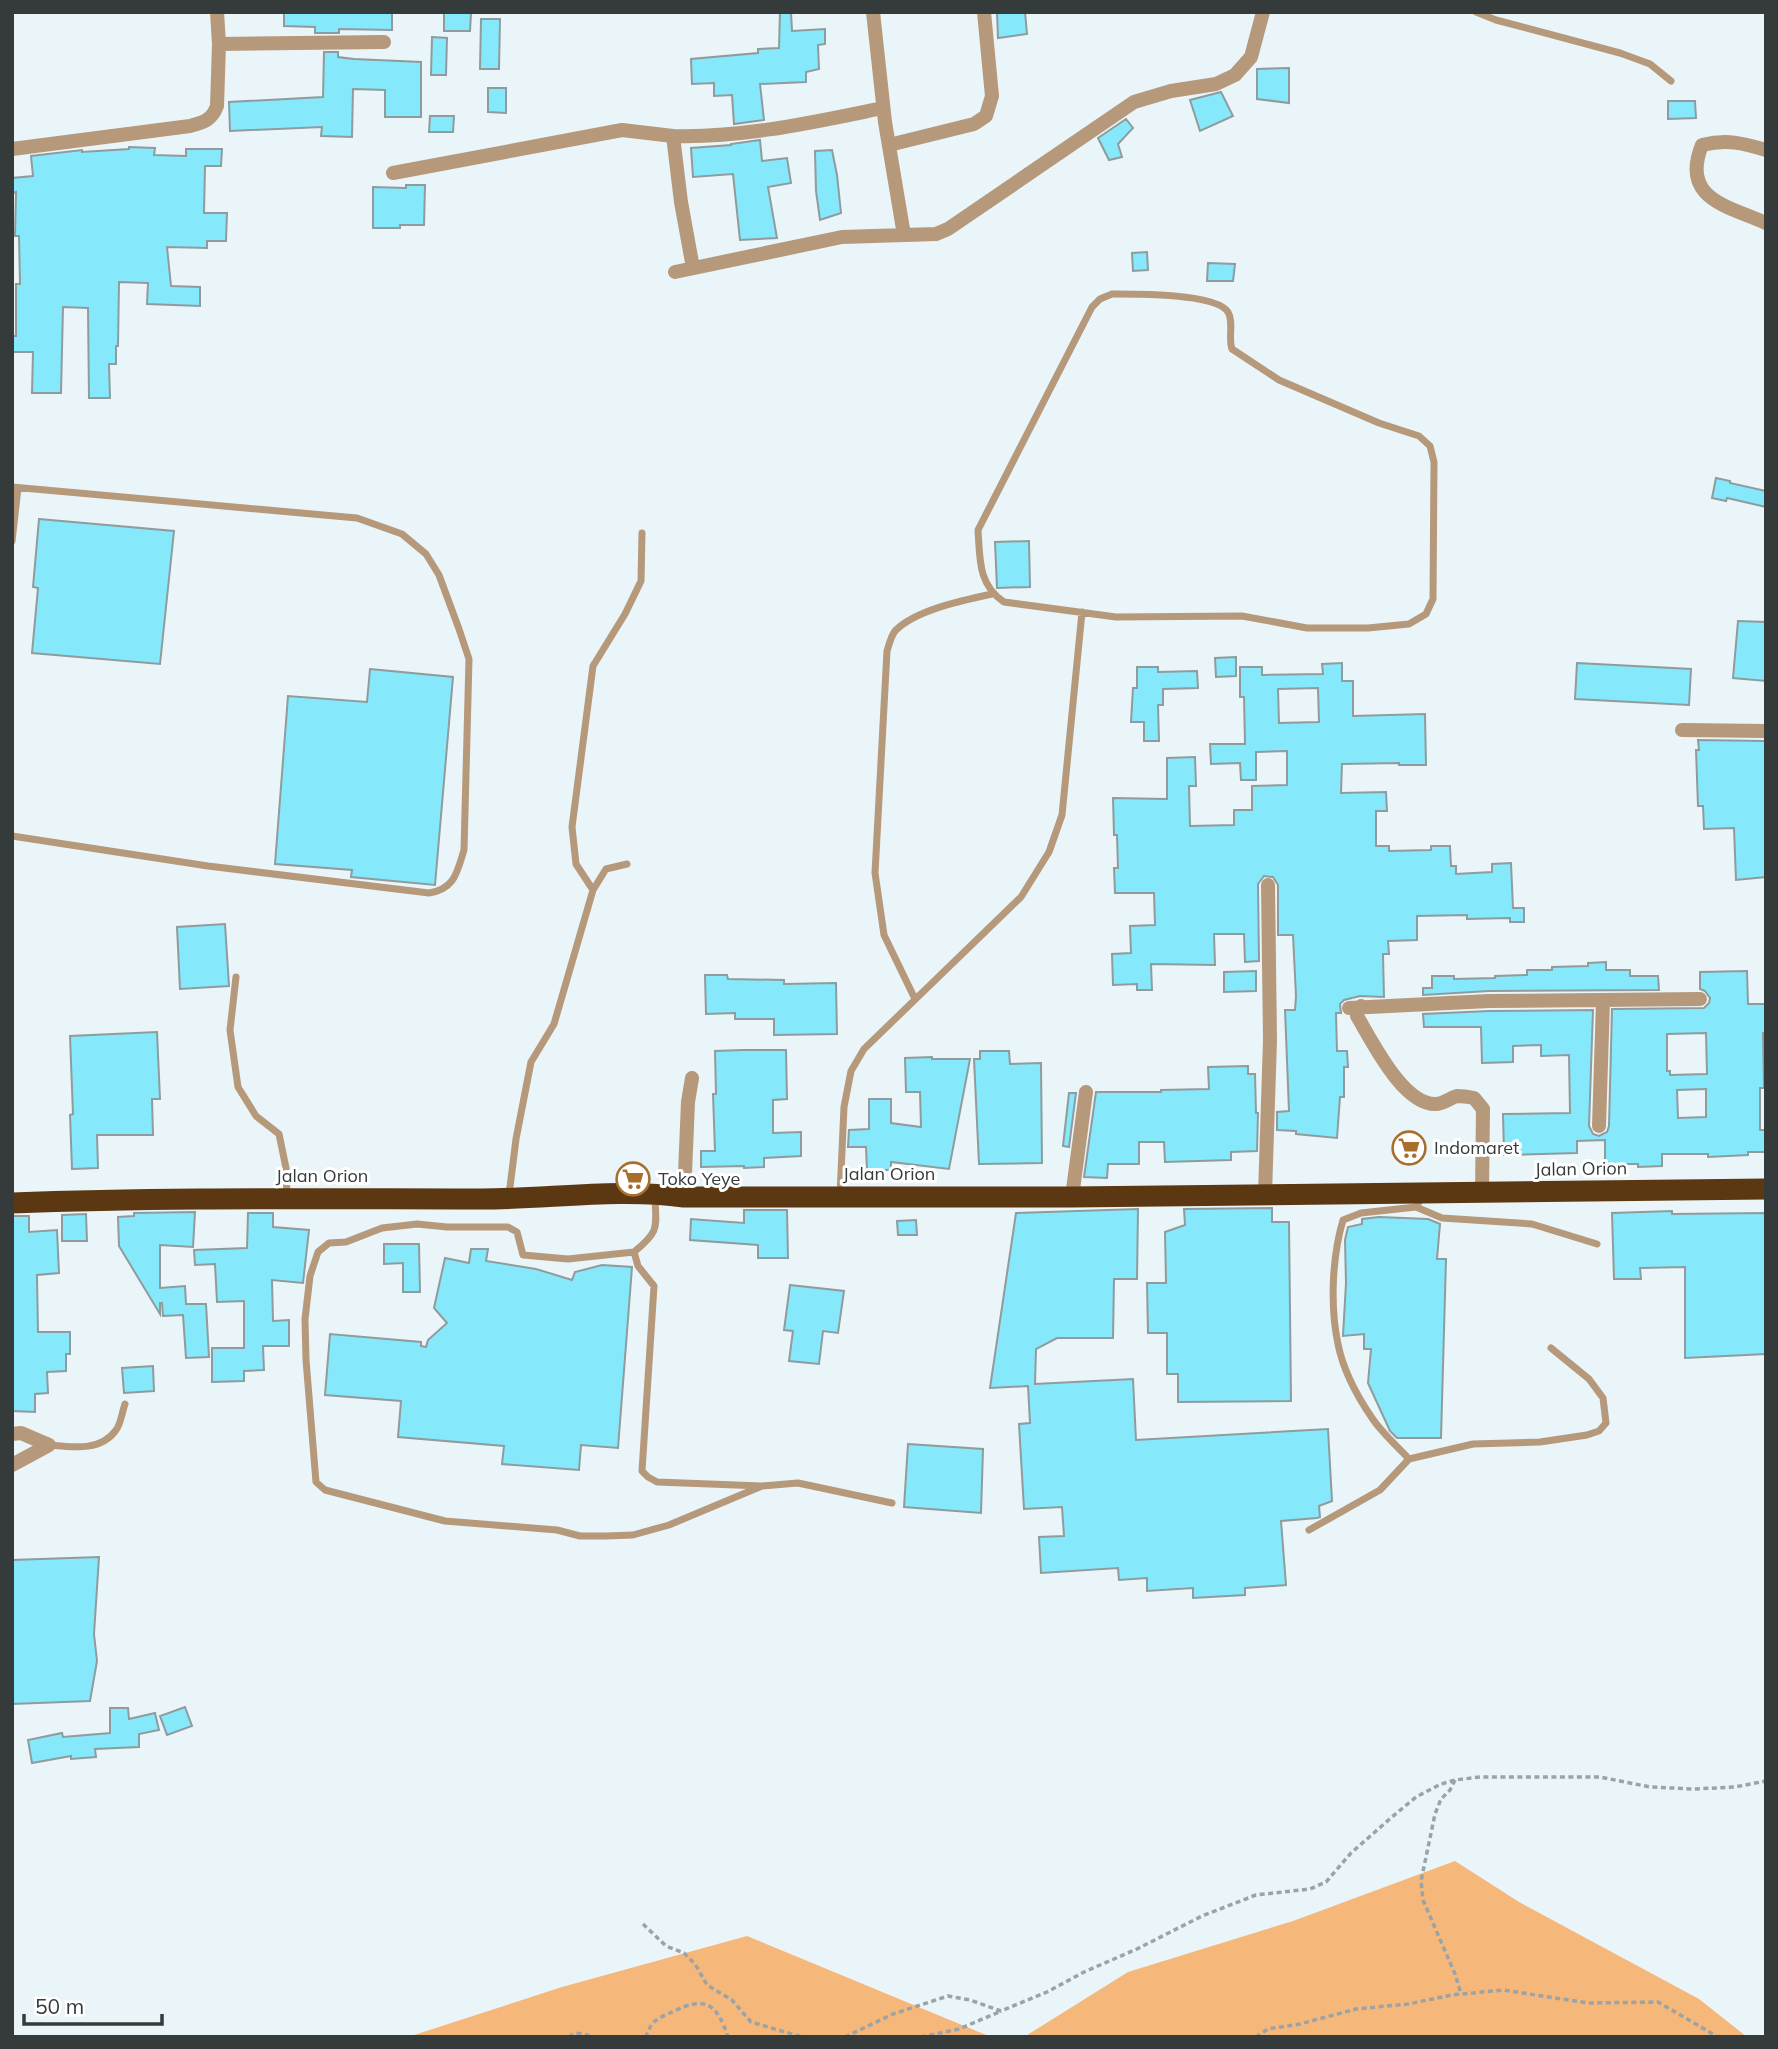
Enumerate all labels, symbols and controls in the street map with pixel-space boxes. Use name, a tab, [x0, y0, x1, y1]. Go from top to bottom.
supermarket icon: Indomaret	[1390, 1129, 1428, 1167]
place label: Indomaret	[1434, 1136, 1519, 1159]
street label: Jalan Orion	[1535, 1156, 1627, 1181]
supermarket icon: Toko Yeye	[614, 1160, 652, 1198]
street label: Jalan Orion	[843, 1162, 935, 1185]
street label: Jalan Orion	[276, 1164, 368, 1187]
place label: Toko Yeye	[658, 1167, 740, 1190]
scale bar	[24, 1982, 163, 2026]
text: 50 m	[35, 1993, 84, 2019]

